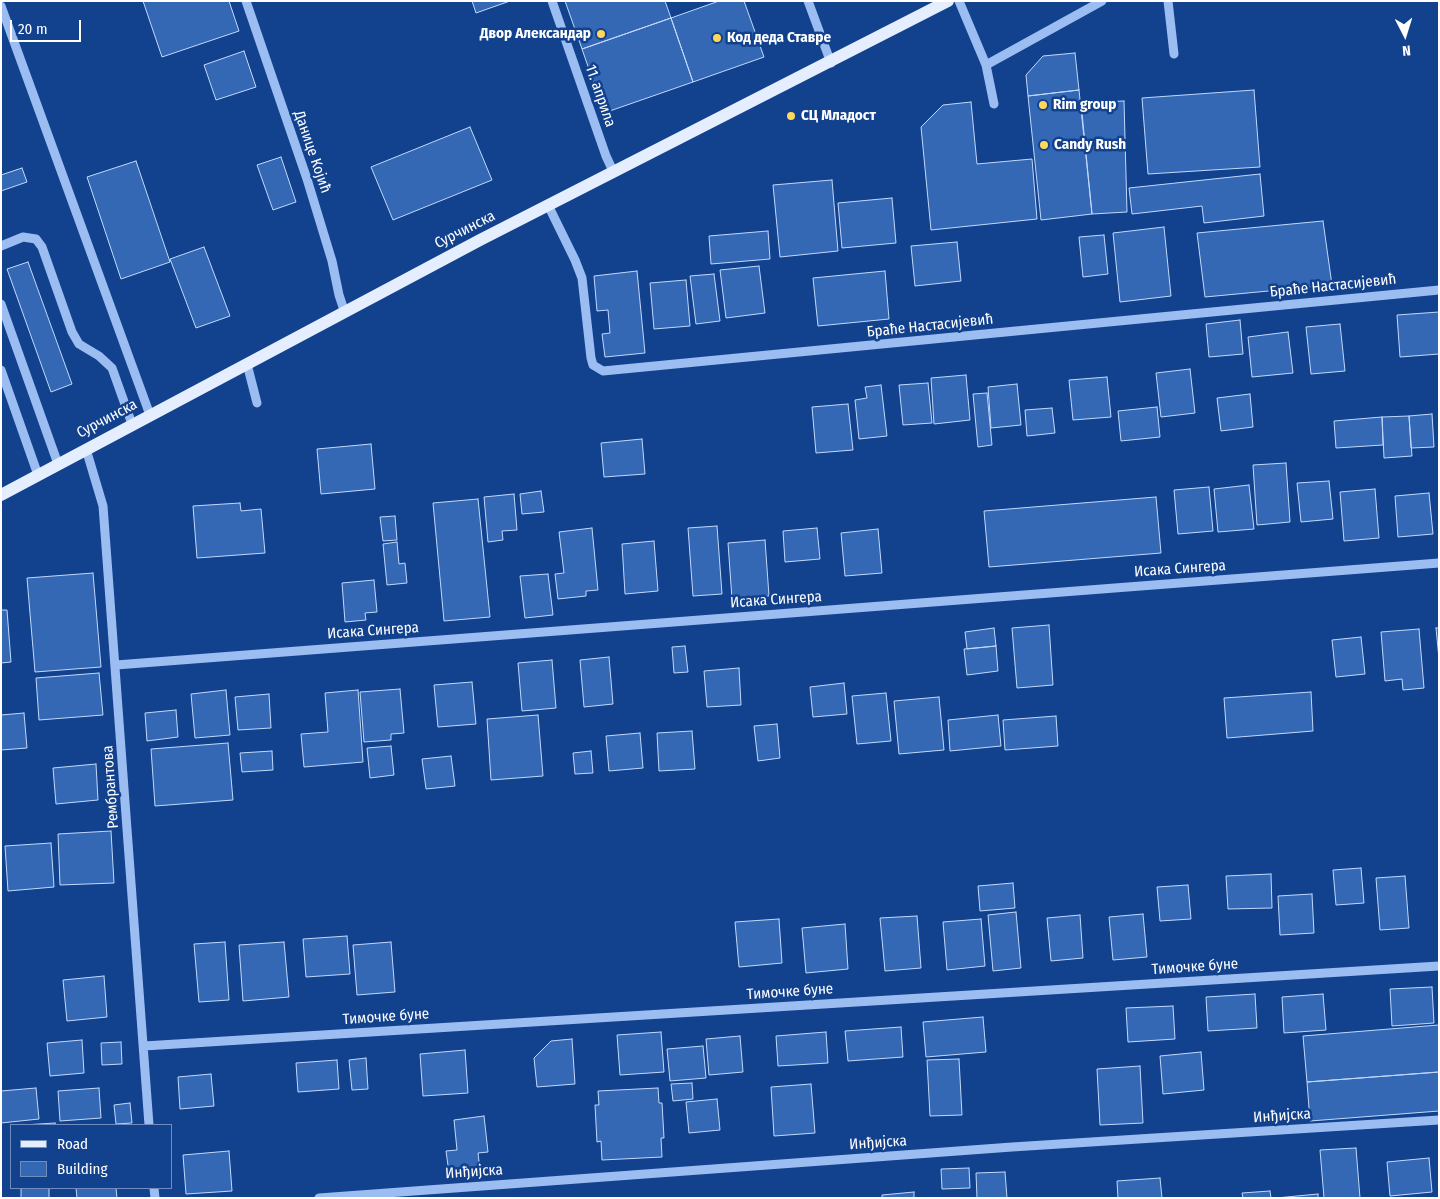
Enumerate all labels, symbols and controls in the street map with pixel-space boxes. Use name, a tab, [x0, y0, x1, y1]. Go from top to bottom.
scale bar	[12, 10, 84, 42]
north arrow	[1380, 10, 1430, 60]
text: 20 m	[18, 20, 48, 38]
place label: Двор Александар	[480, 25, 591, 43]
marker: Двор Александар	[595, 28, 607, 40]
place label: Код деда Ставре	[727, 29, 831, 47]
marker: Код деда Ставре	[711, 32, 723, 44]
text: N	[1401, 42, 1411, 59]
street label: 11. априла	[581, 63, 619, 129]
place label: Rim group	[1053, 96, 1116, 114]
marker: Rim group	[1037, 99, 1049, 111]
place label: СЦ Младост	[801, 107, 876, 125]
street label: Данице Којић	[289, 108, 335, 196]
marker: СЦ Младост	[785, 110, 797, 122]
place label: Candy Rush	[1054, 136, 1126, 154]
marker: Candy Rush	[1038, 139, 1050, 151]
street label: Сурчинска	[432, 207, 498, 253]
street label: Браће Настасијевић	[1269, 270, 1397, 302]
street label: Браће Настасијевић	[866, 310, 994, 342]
street label: Сурчинска	[74, 396, 140, 442]
street label: Исака Сингера	[1134, 557, 1226, 581]
street label: Исака Сингера	[730, 588, 822, 612]
street label: Исака Сингера	[327, 619, 419, 643]
street label: Рембрантова	[99, 745, 123, 829]
street label: Тимочке буне	[1151, 955, 1239, 979]
street label: Тимочке буне	[746, 980, 834, 1004]
street label: Тимочке буне	[342, 1005, 430, 1029]
street label: Инђијска	[1253, 1105, 1311, 1127]
legend	[10, 1124, 172, 1189]
street label: Инђијска	[849, 1132, 907, 1154]
text: Road	[57, 1135, 88, 1153]
text: Building	[57, 1160, 108, 1178]
street label: Инђијска	[445, 1161, 503, 1183]

